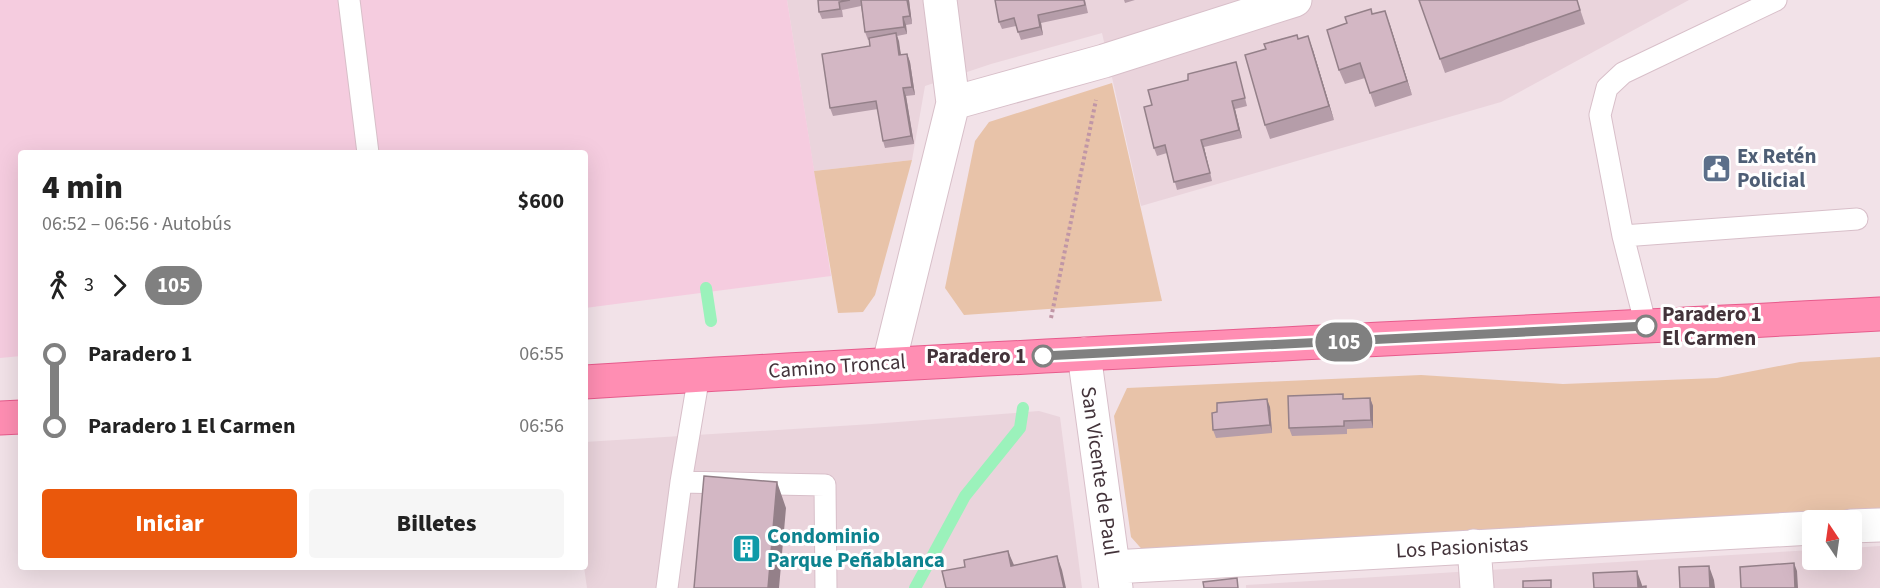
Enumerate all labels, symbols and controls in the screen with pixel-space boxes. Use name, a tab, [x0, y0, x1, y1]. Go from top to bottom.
place label: Ex Retén Policial	[1737, 141, 1816, 195]
public building icon: Ex Retén Policial	[1700, 152, 1732, 184]
text: 4 min	[42, 164, 123, 211]
text: $600	[518, 185, 564, 217]
text: 06:52 – 06:56 · Autobús	[42, 210, 231, 238]
icon: walk	[42, 269, 75, 302]
icon: forward	[103, 269, 136, 302]
text: 105	[157, 270, 190, 300]
text: 3	[84, 271, 94, 299]
place label: Paradero 1 El Carmen	[1662, 299, 1762, 353]
marker: Paradero 1 El Carmen	[1635, 315, 1657, 337]
line badge: 105	[1310, 322, 1378, 362]
text: 105	[1327, 327, 1361, 357]
text: Paradero 1	[88, 338, 192, 370]
text: 06:55	[519, 340, 564, 368]
place label: Paradero 1	[926, 341, 1026, 371]
marker: Paradero 1	[1032, 345, 1054, 367]
street label: Camino Troncal	[767, 346, 907, 386]
street label: San Vicente de Paul	[1073, 384, 1127, 558]
text: Paradero 1 El Carmen	[88, 410, 296, 442]
text: 06:56	[519, 412, 564, 440]
button: Iniciar	[42, 489, 297, 558]
button: Billetes	[309, 489, 564, 558]
north arrow	[1802, 510, 1862, 570]
map controls	[1802, 510, 1862, 570]
place label: Condominio Parque Peñablanca	[767, 521, 945, 575]
street label: Los Pasionistas	[1395, 529, 1529, 565]
building icon: Condominio Parque Peñablanca	[730, 532, 762, 564]

